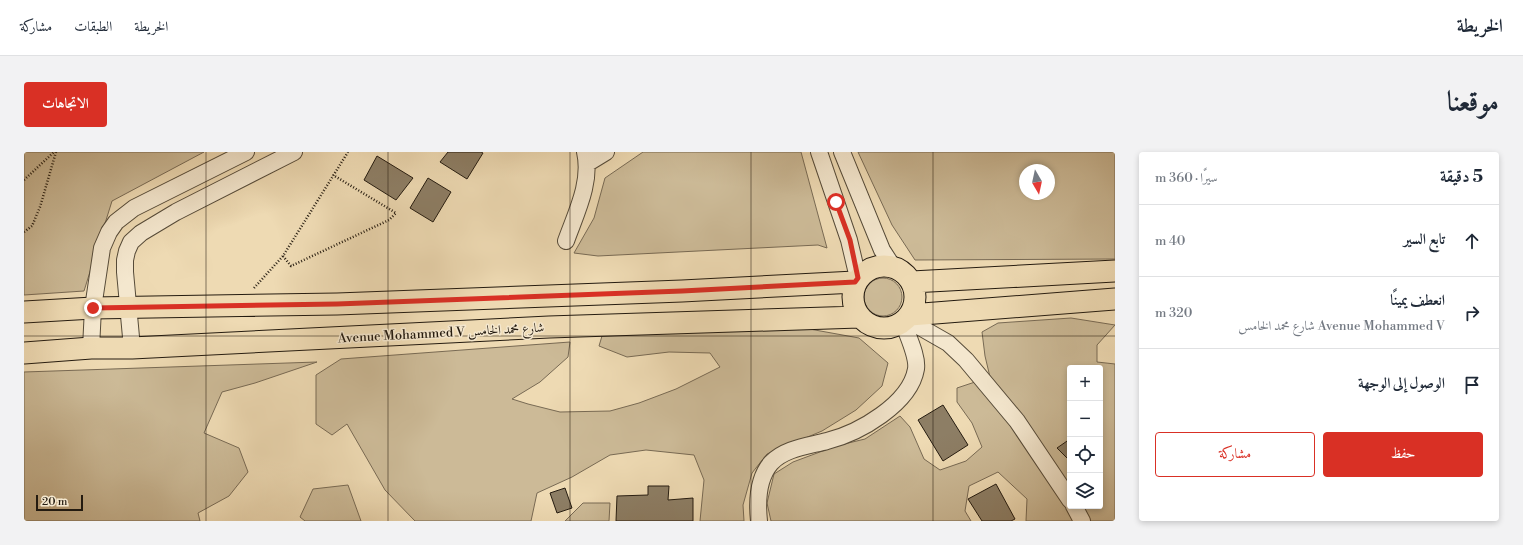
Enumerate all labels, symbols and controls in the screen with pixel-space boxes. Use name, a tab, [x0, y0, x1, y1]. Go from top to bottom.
text: الخريطة	[1457, 14, 1503, 38]
text: مشاركة	[20, 18, 52, 36]
text: الطبقات	[74, 18, 112, 36]
text: الخريطة	[134, 18, 168, 36]
button: الاتجاهات	[24, 82, 107, 127]
text: موقعنا	[1447, 85, 1499, 120]
north arrow	[1019, 164, 1055, 200]
text: 5 دقيقة	[1440, 166, 1483, 188]
text: سيرًا · 360 m	[1155, 170, 1218, 186]
route start	[827, 193, 845, 211]
text: تابع السير	[1403, 230, 1445, 249]
icon: ahead	[1461, 230, 1483, 252]
text: 40 m	[1155, 233, 1185, 249]
text: انعطف يمينًا	[1390, 291, 1445, 310]
route end	[84, 299, 102, 317]
icon: right	[1461, 302, 1483, 324]
text: 320 m	[1155, 305, 1192, 321]
text: Avenue Mohammed V شارع محمد الخامس	[1238, 318, 1445, 334]
street label: Avenue Mohammed V شارع محمد الخامس	[336, 320, 545, 349]
map controls	[1067, 365, 1103, 509]
button: +	[1067, 365, 1103, 401]
text: الوصول إلى الوجهة	[1358, 374, 1445, 393]
icon: arrive	[1461, 374, 1483, 396]
button: −	[1067, 401, 1103, 437]
button: مشاركة	[1155, 432, 1315, 477]
button: حفظ	[1323, 432, 1483, 477]
button: locate	[1067, 437, 1103, 473]
button: layers	[1067, 473, 1103, 509]
scale bar	[36, 493, 83, 512]
text: 20 m	[42, 495, 67, 509]

